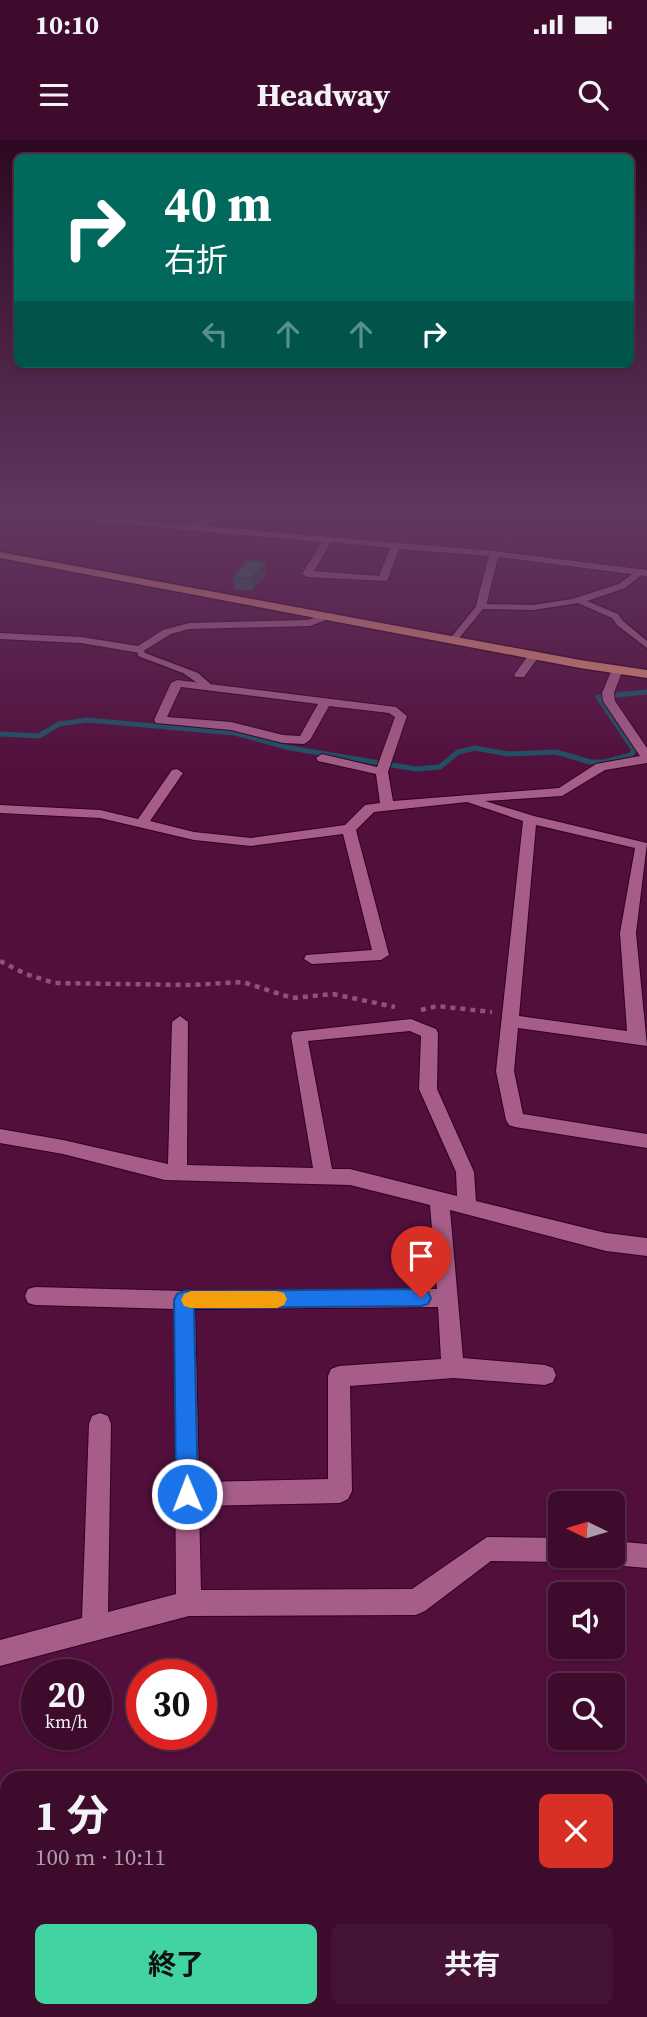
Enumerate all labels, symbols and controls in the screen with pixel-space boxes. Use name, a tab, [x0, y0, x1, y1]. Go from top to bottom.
text: 10:10	[35, 7, 99, 43]
text: Headway	[257, 73, 390, 117]
icon: menu	[35, 76, 73, 114]
icon: search	[574, 76, 612, 114]
text: 40 m	[164, 170, 272, 237]
icon: right	[49, 182, 140, 273]
text: 右折	[164, 238, 228, 282]
icon: left	[196, 315, 234, 353]
icon: ahead	[269, 315, 307, 353]
icon: ahead	[342, 315, 380, 353]
icon: right	[415, 315, 453, 353]
pin	[391, 1226, 451, 1298]
icon: arrive	[402, 1237, 440, 1275]
position arrow	[150, 1457, 224, 1531]
north arrow	[548, 1491, 625, 1568]
map controls	[548, 1491, 625, 1750]
button: sound	[548, 1582, 625, 1659]
speed limit sign: 30	[126, 1659, 217, 1750]
text: 20	[48, 1671, 85, 1719]
button: search	[548, 1673, 625, 1750]
text: km/h	[45, 1709, 88, 1734]
text: 1 分	[35, 1786, 109, 1844]
button: close	[539, 1794, 613, 1868]
text: 100 m · 10:11	[35, 1841, 166, 1873]
button: 終了	[35, 1924, 317, 2004]
button: 共有	[331, 1924, 613, 2004]

